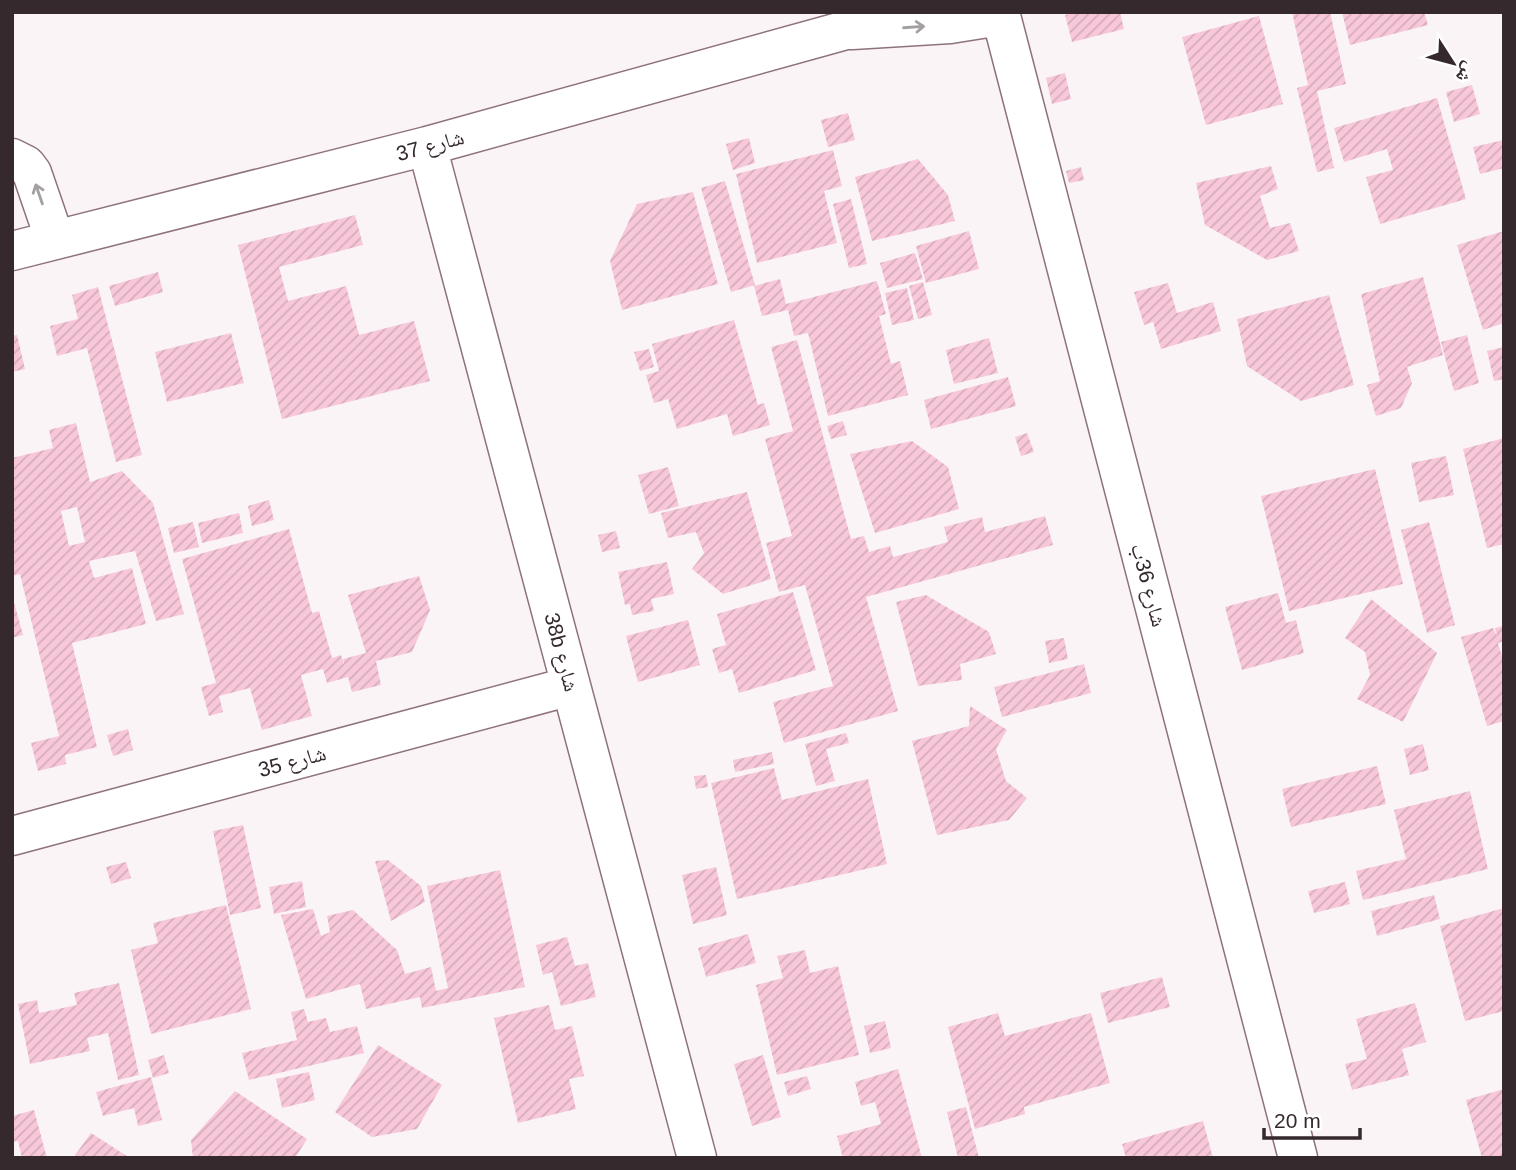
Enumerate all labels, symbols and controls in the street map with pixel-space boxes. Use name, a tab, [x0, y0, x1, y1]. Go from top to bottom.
one-way arrow	[902, 20, 925, 33]
north arrow	[1418, 28, 1488, 98]
text: ش	[1451, 58, 1481, 87]
street label: شارع 37	[394, 125, 467, 167]
one-way arrow	[32, 184, 44, 206]
street label: شارع 36ب	[1125, 541, 1171, 630]
street label: 38b شارع	[539, 610, 584, 695]
street label: شارع 35	[256, 741, 329, 783]
scale bar	[1264, 1096, 1360, 1140]
text: 20 m	[1274, 1109, 1321, 1132]

